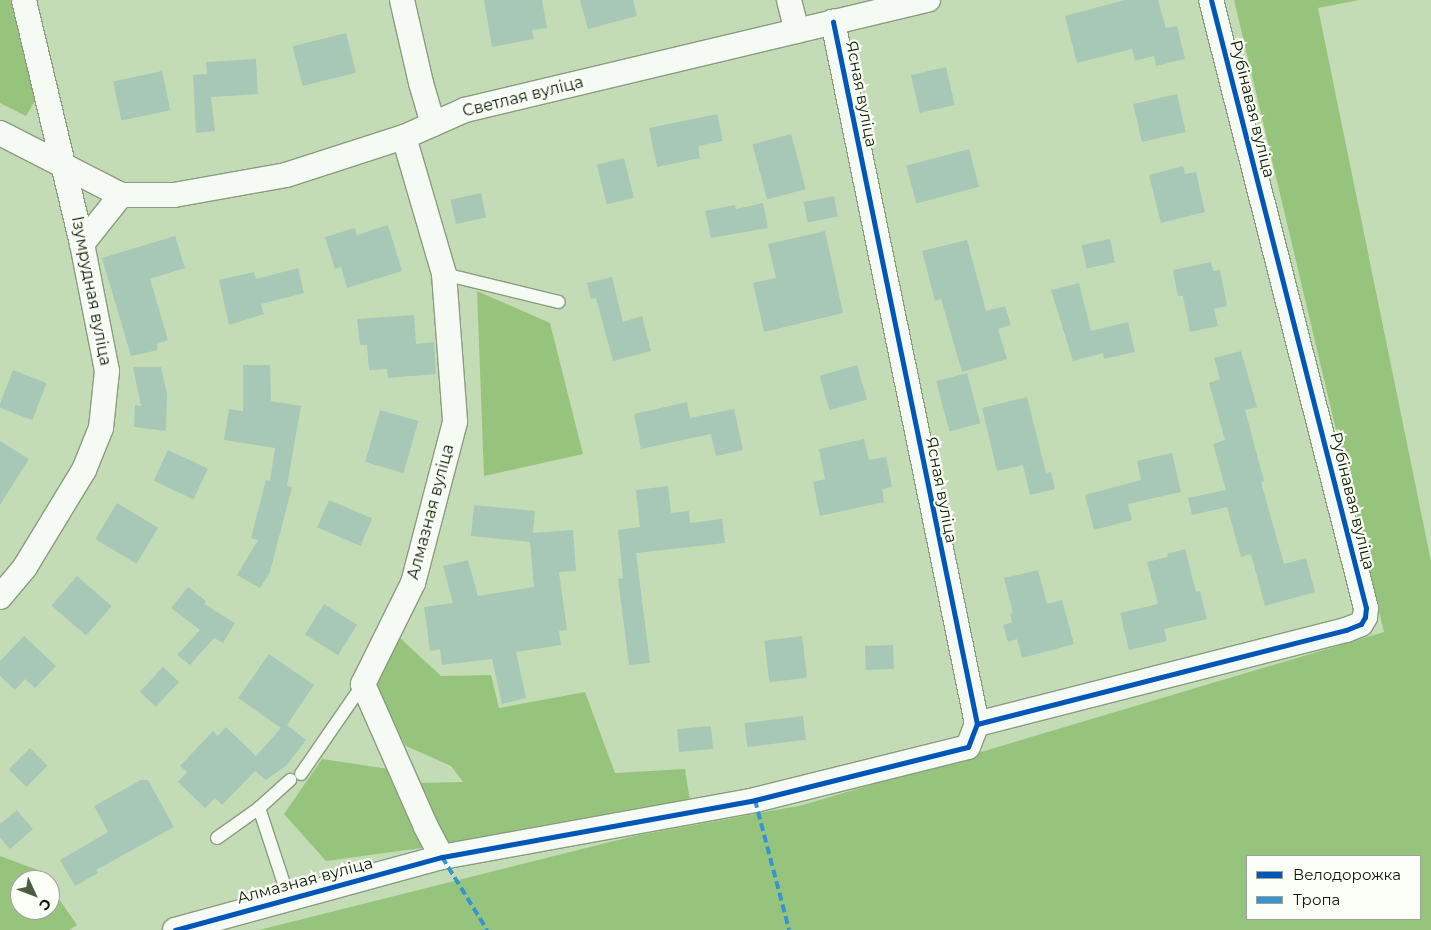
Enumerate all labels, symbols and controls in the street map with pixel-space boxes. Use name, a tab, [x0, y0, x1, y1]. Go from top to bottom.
street label: Рубінавая вуліца	[1226, 38, 1278, 180]
street label: Ясная вуліца	[841, 39, 881, 149]
street label: Светлая вуліца	[460, 73, 586, 121]
street label: Ізумрудная вуліца	[67, 215, 115, 367]
street label: Рубінавая вуліца	[1326, 430, 1378, 572]
street label: Ясная вуліца	[921, 435, 961, 545]
street label: Алмазная вуліца	[404, 442, 458, 582]
street label: Алмазная вуліца	[235, 854, 375, 908]
legend	[1246, 855, 1421, 920]
text: Велодорожка	[1293, 865, 1401, 884]
north arrow	[10, 870, 60, 920]
text: Тропа	[1293, 890, 1340, 909]
text: С	[35, 895, 55, 914]

